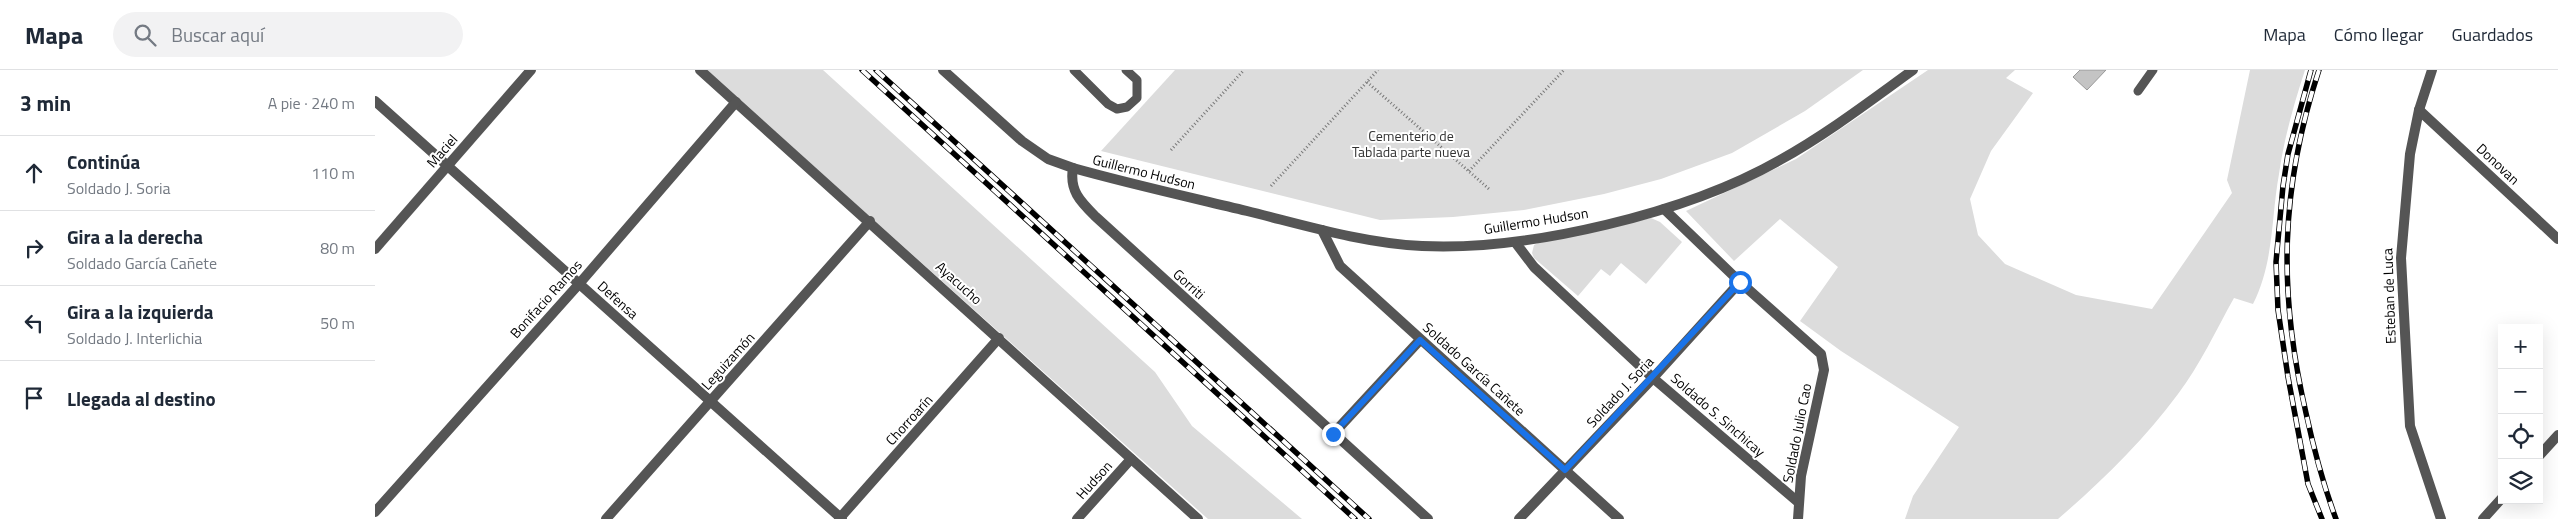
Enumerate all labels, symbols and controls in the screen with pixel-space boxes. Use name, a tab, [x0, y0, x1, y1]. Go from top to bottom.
search box	[113, 12, 463, 57]
text: Mapa	[25, 17, 83, 53]
text: Buscar aquí	[171, 20, 264, 49]
icon: search	[131, 21, 159, 49]
text: Mapa	[2263, 21, 2306, 48]
text: Cómo llegar	[2334, 21, 2423, 48]
text: Guardados	[2451, 21, 2533, 48]
text: 3 min	[20, 87, 71, 119]
text: A pie · 240 m	[268, 91, 355, 115]
park label: Cementerio de Tablada parte nueva	[1352, 125, 1470, 162]
street label: Maciel	[421, 129, 462, 172]
street label: Donovan	[2472, 138, 2525, 189]
text: Continúa	[67, 147, 140, 176]
street label: Guillermo Hudson	[1090, 149, 1198, 194]
icon: ahead	[20, 159, 48, 187]
text: 110 m	[311, 161, 355, 185]
text: Soldado J. Soria	[67, 176, 171, 200]
street label: Guillermo Hudson	[1482, 202, 1590, 239]
text: Gira a la derecha	[67, 222, 203, 251]
icon: right	[20, 234, 48, 262]
text: 80 m	[320, 236, 355, 260]
street label: Esteban de Luca	[2376, 248, 2401, 344]
text: Soldado García Cañete	[67, 251, 217, 275]
street label: Bonifacio Ramos	[505, 255, 587, 343]
street label: Ayacucho	[931, 256, 987, 309]
street label: Gorriti	[1169, 264, 1210, 304]
route start	[1729, 271, 1752, 294]
street label: Defensa	[593, 276, 643, 324]
text: Gira a la izquierda	[67, 297, 214, 326]
icon: left	[20, 309, 48, 337]
text: 50 m	[320, 311, 355, 335]
street label: Soldado García Cañete	[1419, 317, 1530, 420]
map controls	[2498, 324, 2543, 504]
button: +	[2498, 324, 2543, 369]
text: Soldado J. Interlichia	[67, 326, 202, 350]
street label: Leguizamón	[696, 327, 759, 394]
street label: Soldado J. Soria	[1581, 351, 1658, 432]
street label: Soldado S. Sinchicay	[1667, 368, 1770, 462]
button: −	[2498, 369, 2543, 414]
street label: Soldado Julio Cao	[1777, 381, 1816, 484]
icon: arrive	[20, 384, 48, 412]
text: Llegada al destino	[67, 384, 216, 413]
street label: Chorroarín	[880, 390, 937, 450]
button: locate	[2498, 414, 2543, 459]
route end	[1322, 423, 1345, 446]
street label: Hudson	[1071, 456, 1117, 504]
button: layers	[2498, 459, 2543, 504]

